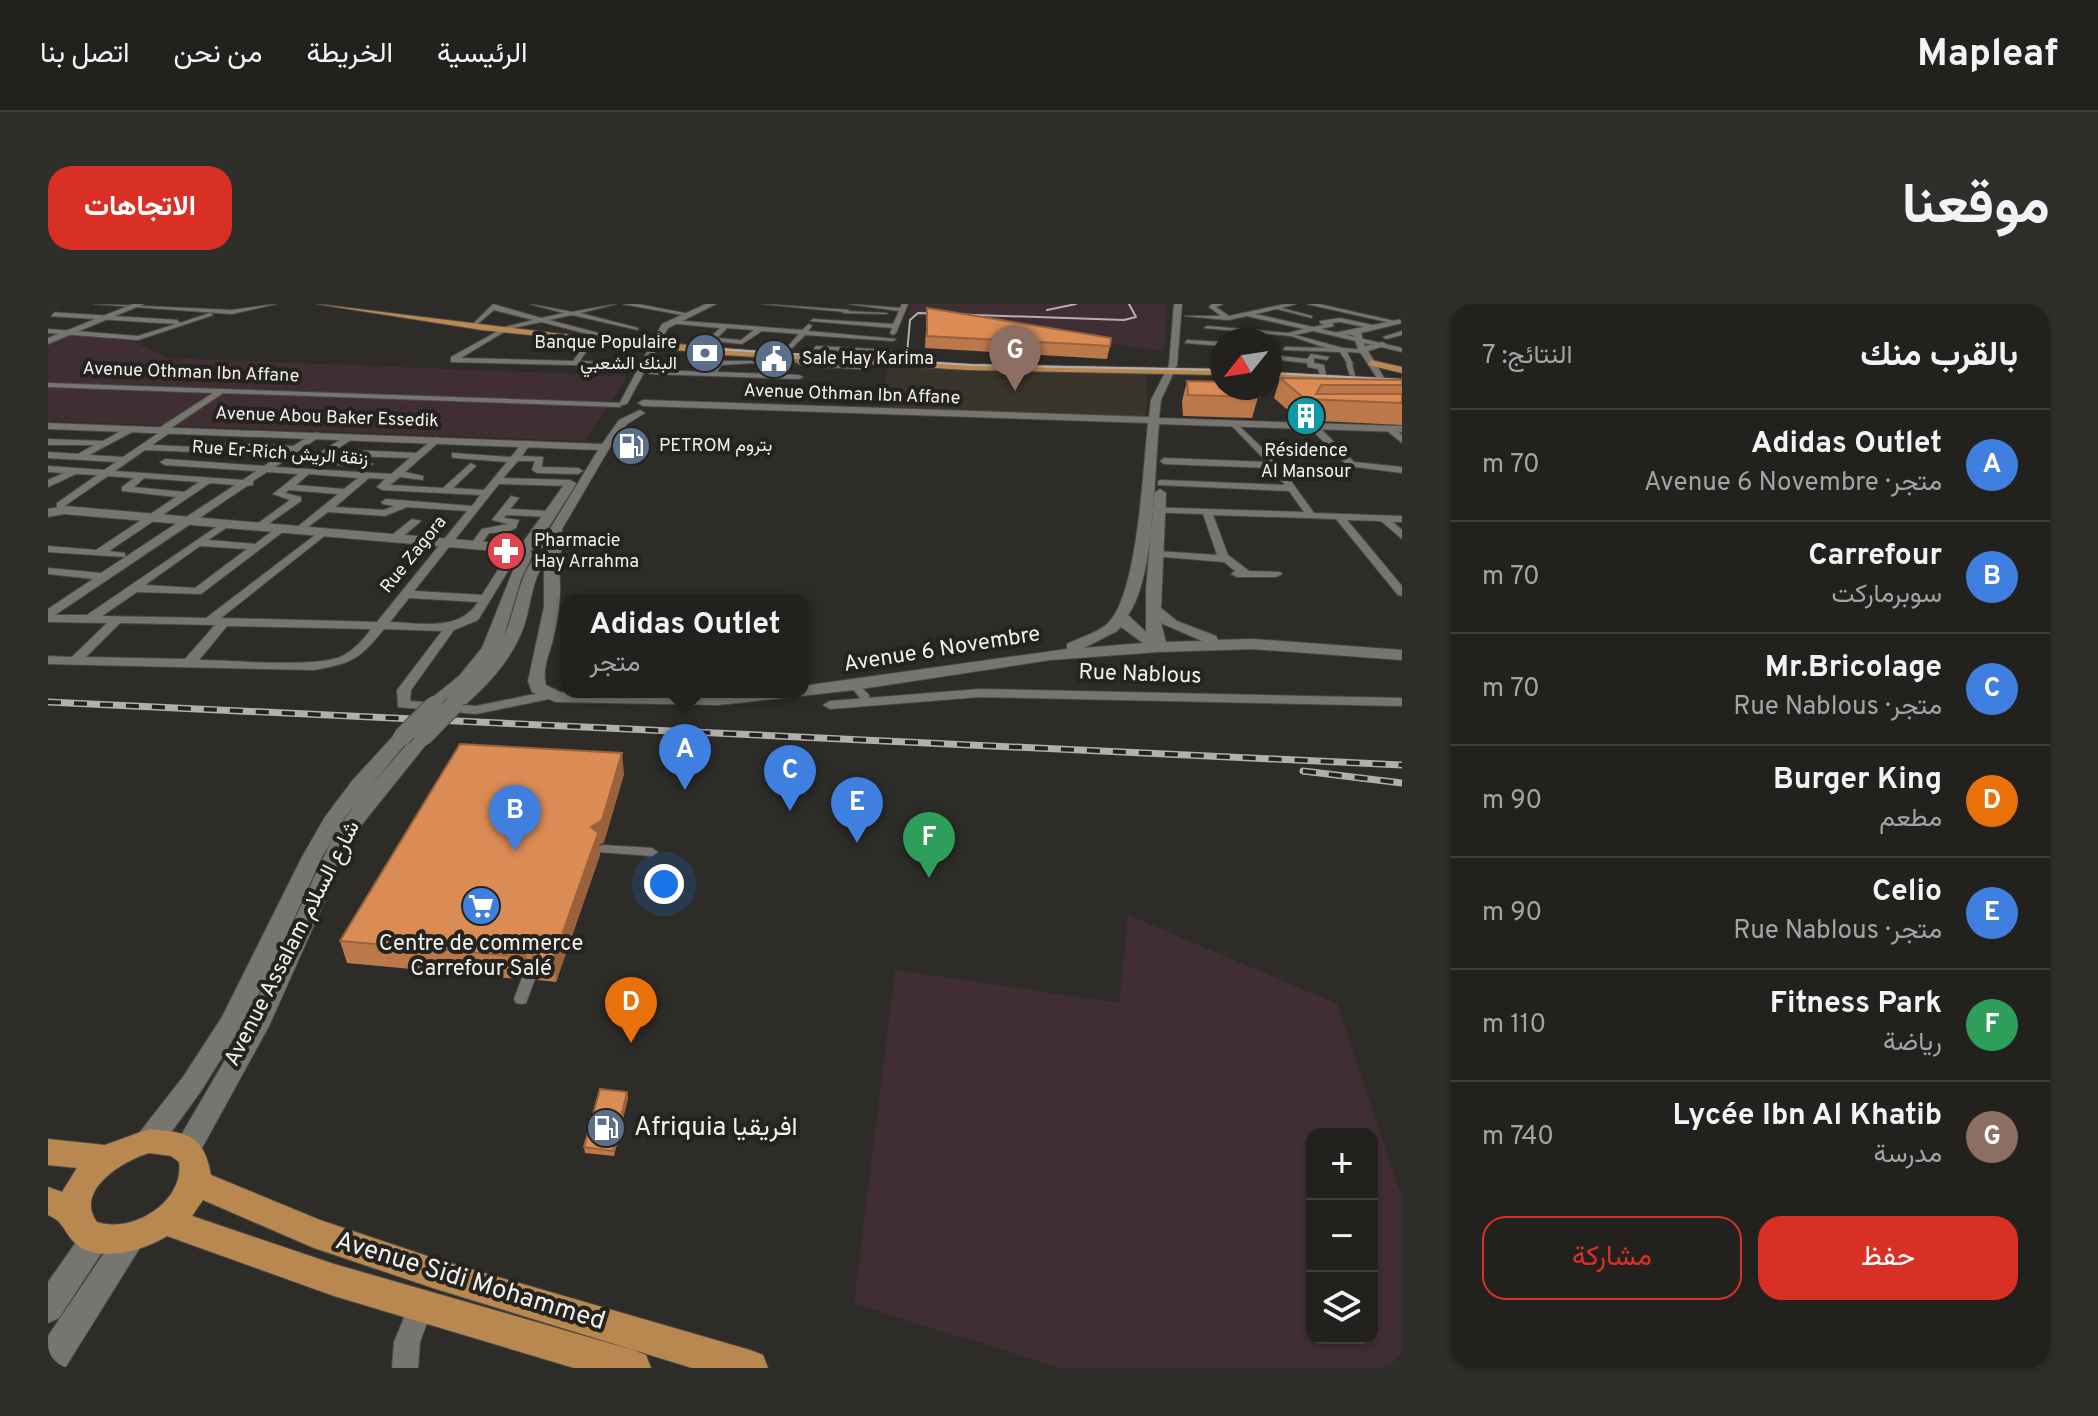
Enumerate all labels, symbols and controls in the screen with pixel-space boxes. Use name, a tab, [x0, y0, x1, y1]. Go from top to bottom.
text: Mapleaf	[1917, 31, 2058, 80]
text: اتصل بنا	[40, 37, 130, 73]
text: من نحن	[174, 37, 262, 73]
text: الخريطة	[306, 37, 393, 73]
text: الرئيسية	[437, 37, 528, 73]
button: الاتجاهات	[48, 166, 232, 250]
text: موقعنا	[1902, 173, 2050, 243]
pin: G	[989, 325, 1041, 391]
north arrow	[1210, 328, 1282, 400]
place label: Banque Populaire البنك الشعبي	[534, 332, 677, 378]
bank icon: Banque Populaire البنك الشعبي	[684, 332, 726, 374]
text: بالقرب منك	[1860, 335, 2018, 378]
public building icon: Sale Hay Karima	[753, 338, 795, 380]
text: النتائج: 7	[1482, 340, 1572, 373]
place label: Sale Hay Karima	[802, 348, 934, 371]
street label: Avenue Othman Ibn Affane	[82, 358, 300, 388]
street label: Avenue Othman Ibn Affane	[743, 380, 961, 410]
building icon: Résidence Al Mansour	[1285, 395, 1327, 437]
street label: Avenue Abou Baker Essedik	[215, 403, 439, 433]
fuel station icon: PETROM بتروم	[610, 425, 652, 467]
text: Adidas Outlet	[1751, 426, 1942, 463]
place label: PETROM بتروم	[659, 435, 772, 458]
street label: Rue Er-Rich زنقة الريش	[191, 436, 369, 472]
place label: Résidence Al Mansour	[1261, 440, 1351, 484]
text: 70 m	[1482, 449, 1540, 482]
text: A	[1983, 449, 2001, 482]
text: متجر · Avenue 6 Novembre	[1644, 467, 1942, 500]
street label: Rue Zagora	[376, 512, 452, 598]
pharmacy icon: Pharmacie Hay Arrahma	[485, 530, 527, 572]
place label: Pharmacie Hay Arrahma	[534, 530, 639, 574]
text: Carrefour	[1808, 538, 1942, 575]
text: 70 m	[1482, 561, 1540, 594]
text: B	[1983, 561, 2001, 594]
text: سوبرماركت	[1831, 579, 1942, 612]
popup	[561, 594, 809, 698]
text: Adidas Outlet	[590, 607, 780, 644]
street label: Avenue 6 Novembre	[842, 621, 1042, 679]
text: متجر	[590, 648, 640, 681]
text: Mr.Bricolage	[1765, 650, 1942, 687]
street label: Rue Nablous	[1078, 659, 1202, 691]
text: 70 m	[1482, 673, 1540, 706]
text: C	[1984, 673, 2000, 706]
text: متجر · Rue Nablous	[1733, 691, 1942, 724]
pin: A	[659, 724, 711, 790]
pin: C	[764, 745, 816, 811]
text: Burger King	[1773, 762, 1942, 799]
pin: E	[831, 777, 883, 843]
pin: B	[489, 785, 541, 851]
text: 90 m	[1482, 785, 1542, 818]
text: D	[1983, 785, 2001, 818]
text: مطعم	[1879, 803, 1942, 836]
pin: F	[903, 812, 955, 878]
street label: Avenue Assalam شارع السلام	[219, 817, 367, 1071]
your location	[644, 864, 684, 904]
text: Celio	[1872, 874, 1942, 911]
supermarket icon: Centre de commerce Carrefour Salé	[460, 885, 502, 927]
text: 90 m	[1482, 897, 1542, 930]
text: E	[1984, 897, 2000, 930]
text: متجر · Rue Nablous	[1733, 915, 1942, 948]
place label: Centre de commerce Carrefour Salé	[379, 931, 583, 983]
pin: D	[605, 977, 657, 1043]
text: Fitness Park	[1770, 986, 1942, 1023]
text: 110 m	[1482, 1009, 1546, 1042]
text: F	[1985, 1009, 1999, 1042]
text: رياضة	[1883, 1027, 1942, 1060]
text: Lycée Ibn Al Khatib	[1673, 1098, 1942, 1135]
fuel station icon: Afriquia افريقيا	[585, 1107, 627, 1149]
place label: Afriquia افريقيا	[634, 1112, 798, 1145]
text: 740 m	[1482, 1121, 1554, 1154]
text: G	[1983, 1121, 2001, 1154]
map controls	[1306, 1128, 1378, 1344]
button: +	[1306, 1128, 1378, 1200]
text: مدرسة	[1873, 1139, 1942, 1172]
button: −	[1306, 1200, 1378, 1272]
button: مشاركة	[1482, 1216, 1742, 1300]
button: حفظ	[1758, 1216, 2018, 1300]
street label: Avenue Sidi Mohammed	[331, 1225, 609, 1339]
button: layers	[1306, 1272, 1378, 1344]

